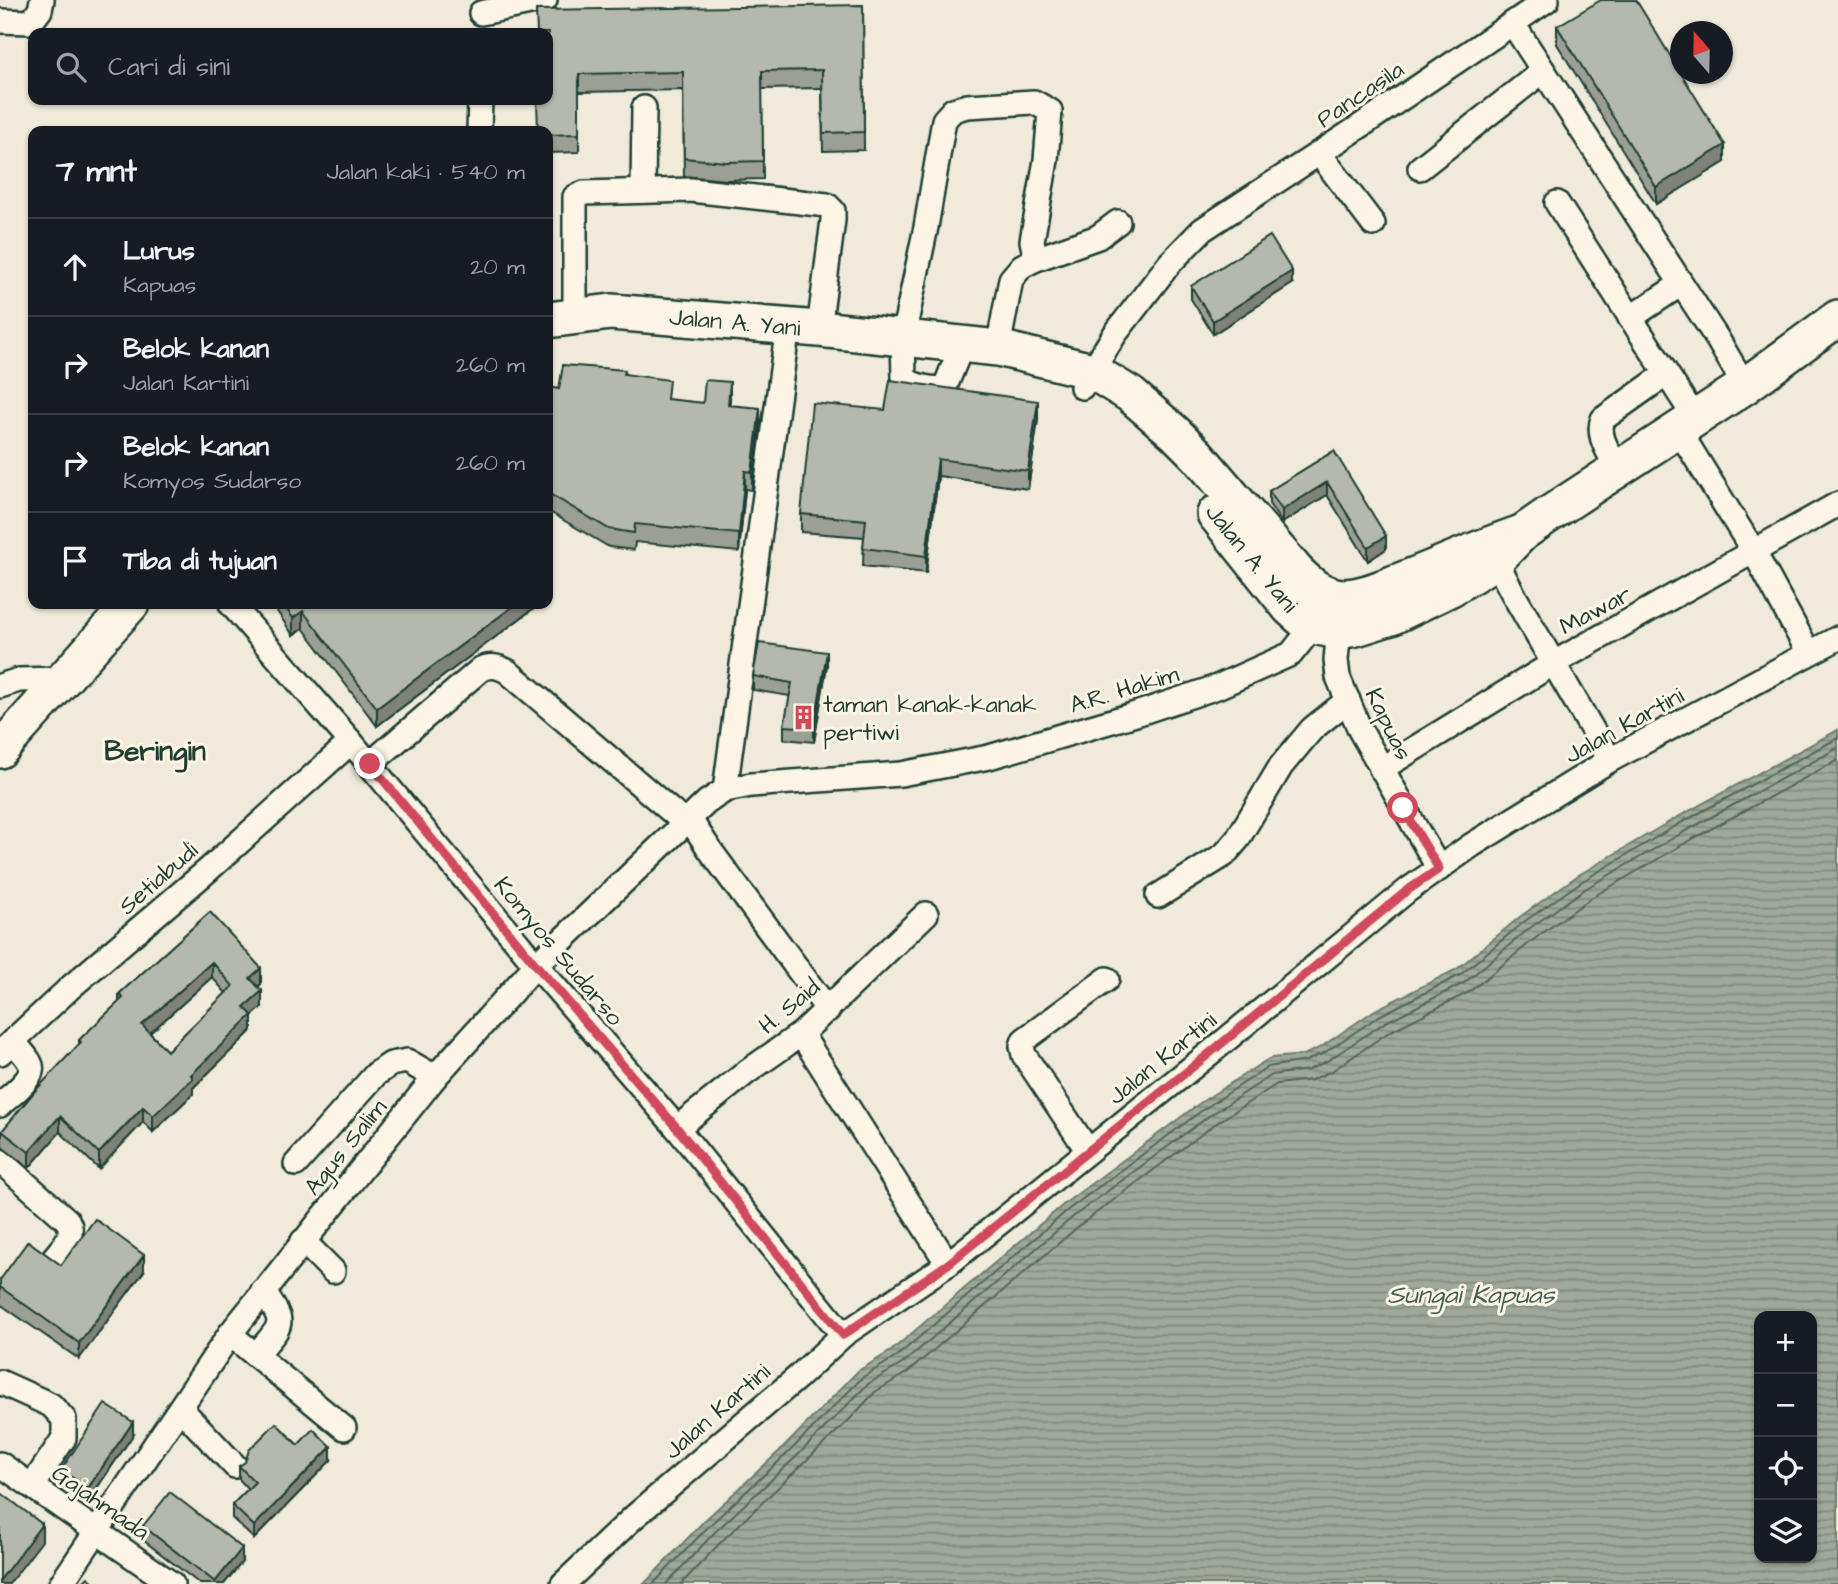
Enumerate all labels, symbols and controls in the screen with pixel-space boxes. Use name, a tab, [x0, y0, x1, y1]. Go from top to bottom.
north arrow	[1670, 21, 1733, 84]
search box	[28, 28, 553, 105]
icon: search	[52, 48, 90, 86]
text: Cari di sini	[108, 49, 230, 85]
street label: Pancasila	[1310, 53, 1411, 136]
text: 7 mnt	[56, 151, 137, 193]
text: Jalan kaki · 540 m	[326, 156, 525, 188]
text: Lurus	[123, 233, 195, 269]
icon: ahead	[56, 248, 94, 286]
text: 20 m	[470, 251, 525, 283]
text: Kapuas	[123, 269, 196, 301]
street label: Jalan A. Yani	[668, 300, 802, 346]
text: Belok kanan	[123, 331, 269, 367]
icon: right	[56, 346, 94, 384]
text: 260 m	[456, 349, 525, 381]
text: Jalan Kartini	[123, 367, 249, 399]
text: Belok kanan	[123, 429, 269, 465]
icon: right	[56, 444, 94, 482]
text: 260 m	[456, 447, 525, 479]
text: Komyos Sudarso	[123, 465, 301, 497]
street label: Jalan A. Yani	[1197, 497, 1306, 621]
icon: arrive	[56, 542, 94, 580]
text: Tiba di tujuan	[123, 543, 277, 579]
street label: Mawar	[1554, 578, 1637, 644]
street label: A.R. Hakim	[1065, 657, 1183, 723]
street label: Jalan Kartini	[1559, 679, 1691, 773]
street label: Kapuas	[1356, 683, 1420, 766]
place label: taman kanak-kanak pertiwi	[823, 688, 1037, 750]
building icon: taman kanak-kanak pertiwi	[789, 704, 817, 732]
district label: Beringin	[104, 732, 206, 773]
route end	[354, 748, 385, 779]
route start	[1387, 792, 1418, 823]
street label: Setiabudi	[111, 834, 206, 923]
street label: Komyos Sudarso	[485, 869, 631, 1035]
street label: H. Said	[751, 971, 828, 1043]
street label: Jalan Kartini	[1101, 1004, 1225, 1113]
street label: Agus Salim	[296, 1092, 396, 1204]
water label: Sungai Kapuas	[1388, 1277, 1556, 1314]
map controls	[1754, 1311, 1817, 1563]
button: +	[1754, 1311, 1817, 1374]
street label: Jalan Kartini	[657, 1356, 779, 1468]
button: −	[1754, 1374, 1817, 1437]
button: locate	[1754, 1437, 1817, 1500]
street label: Gajahmada	[45, 1457, 156, 1549]
button: layers	[1754, 1500, 1817, 1563]

